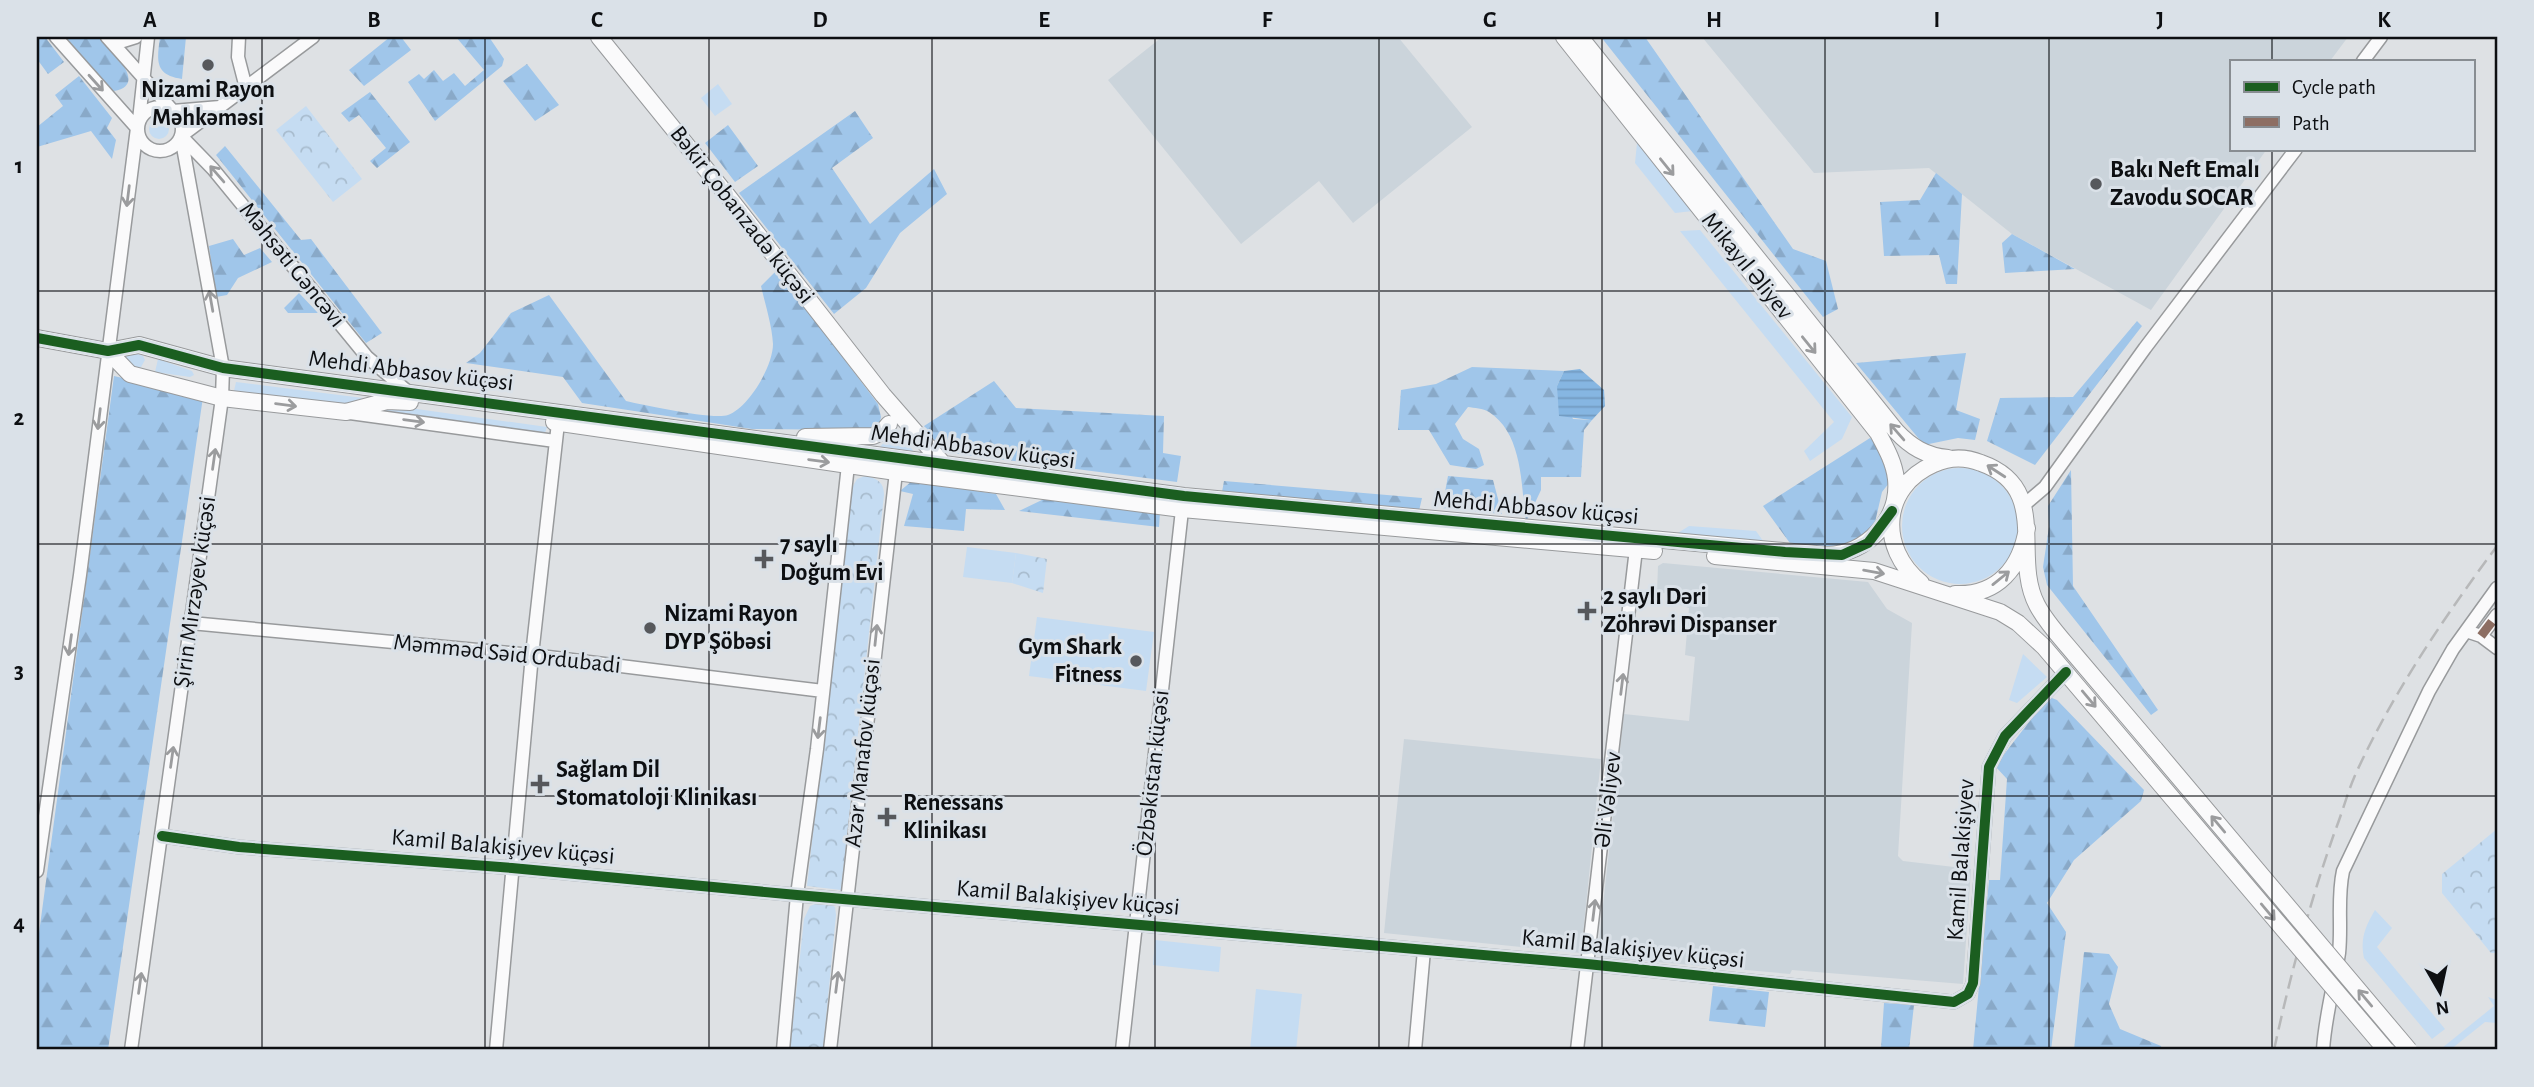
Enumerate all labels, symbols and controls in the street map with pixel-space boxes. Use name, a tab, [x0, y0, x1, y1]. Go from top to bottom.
text: A	[143, 9, 157, 32]
text: B	[367, 9, 381, 32]
text: C	[591, 9, 603, 32]
text: D	[812, 9, 828, 32]
text: E	[1038, 9, 1050, 32]
text: F	[1262, 9, 1273, 32]
text: G	[1483, 9, 1497, 32]
text: H	[1706, 9, 1722, 32]
text: I	[1934, 9, 1940, 32]
text: J	[2156, 9, 2164, 32]
text: K	[2377, 9, 2391, 32]
marker: Nizami Rayon Məhkəməsi	[200, 57, 216, 73]
legend	[2230, 60, 2474, 150]
one-way arrow	[88, 74, 104, 92]
text: Cycle path	[2292, 77, 2376, 98]
place label: Nizami Rayon Məhkəməsi	[141, 78, 275, 130]
text: Path	[2292, 113, 2330, 134]
street label: Bəkir Çobanzadə küçəsi	[665, 122, 819, 308]
text: 1	[15, 155, 23, 178]
one-way arrow	[1660, 157, 1675, 175]
place label: Bakı Neft Emalı Zavodu SOCAR	[2110, 158, 2260, 210]
one-way arrow	[209, 165, 225, 183]
marker: Bakı Neft Emalı Zavodu SOCAR	[2088, 176, 2104, 192]
one-way arrow	[122, 184, 135, 207]
street label: Məhsəti Gəncəvi	[235, 198, 349, 332]
street label: Mikayıl Əliyev	[1697, 208, 1797, 324]
one-way arrow	[203, 290, 217, 313]
one-way arrow	[1802, 335, 1817, 353]
street label: Mehdi Abbasov küçəsi	[307, 347, 515, 395]
one-way arrow	[274, 399, 296, 412]
text: 2	[14, 407, 25, 430]
one-way arrow	[93, 407, 106, 430]
one-way arrow	[402, 415, 424, 428]
street label: Mehdi Abbasov küçəsi	[869, 421, 1077, 473]
one-way arrow	[1890, 423, 1906, 441]
one-way arrow	[207, 448, 220, 471]
one-way arrow	[807, 455, 830, 468]
one-way arrow	[1987, 464, 2006, 478]
street label: Mehdi Abbasov küçəsi	[1432, 487, 1640, 529]
street label: Şirin Mirzəyev küçəsi	[170, 495, 220, 689]
place label: 7 saylı Doğum Evi	[780, 533, 884, 585]
marker: 7 saylı Doğum Evi	[754, 549, 774, 569]
one-way arrow	[1862, 566, 1884, 579]
one-way arrow	[1992, 571, 2010, 586]
place label: 2 saylı Dəri Zöhrəvi Dispanser	[1603, 585, 1777, 637]
marker: 2 saylı Dəri Zöhrəvi Dispanser	[1577, 601, 1597, 621]
place label: Nizami Rayon DYP Şöbəsi	[664, 602, 798, 654]
marker: Nizami Rayon DYP Şöbəsi	[642, 620, 658, 636]
one-way arrow	[870, 624, 883, 646]
street label: Məmməd Səid Ordubadi	[392, 630, 622, 678]
one-way arrow	[63, 633, 76, 656]
place label: Gym Shark Fitness	[1018, 635, 1122, 687]
marker: Gym Shark Fitness	[1128, 653, 1144, 669]
street label: Azər Manafov küçəsi	[841, 658, 885, 848]
text: 3	[14, 660, 24, 683]
one-way arrow	[1615, 673, 1628, 696]
street label: Özbəkistan küçəsi	[1131, 689, 1174, 857]
one-way arrow	[2081, 690, 2097, 708]
one-way arrow	[813, 716, 826, 739]
one-way arrow	[166, 747, 179, 769]
street label: Əli Vəliyev	[1590, 751, 1626, 849]
place label: Sağlam Dil Stomatoloji Klinikası	[556, 758, 757, 810]
marker: Sağlam Dil Stomatoloji Klinikası	[530, 774, 550, 794]
street label: Kamil Balakişiyev	[1943, 778, 1979, 942]
place label: Renessans Klinikası	[903, 791, 1003, 843]
marker: Renessans Klinikası	[877, 807, 897, 827]
one-way arrow	[2210, 816, 2226, 834]
street label: Kamil Balakişiyev küçəsi	[390, 825, 616, 869]
street label: Kamil Balakişiyev küçəsi	[955, 876, 1181, 920]
one-way arrow	[1588, 899, 1601, 921]
one-way arrow	[2260, 902, 2276, 920]
text: 4	[13, 912, 25, 935]
street label: Kamil Balakişiyev küçəsi	[1520, 925, 1746, 973]
north arrow	[2404, 958, 2474, 1028]
one-way arrow	[134, 972, 147, 994]
one-way arrow	[831, 972, 844, 994]
one-way arrow	[2357, 989, 2373, 1007]
text: N	[2434, 997, 2450, 1018]

